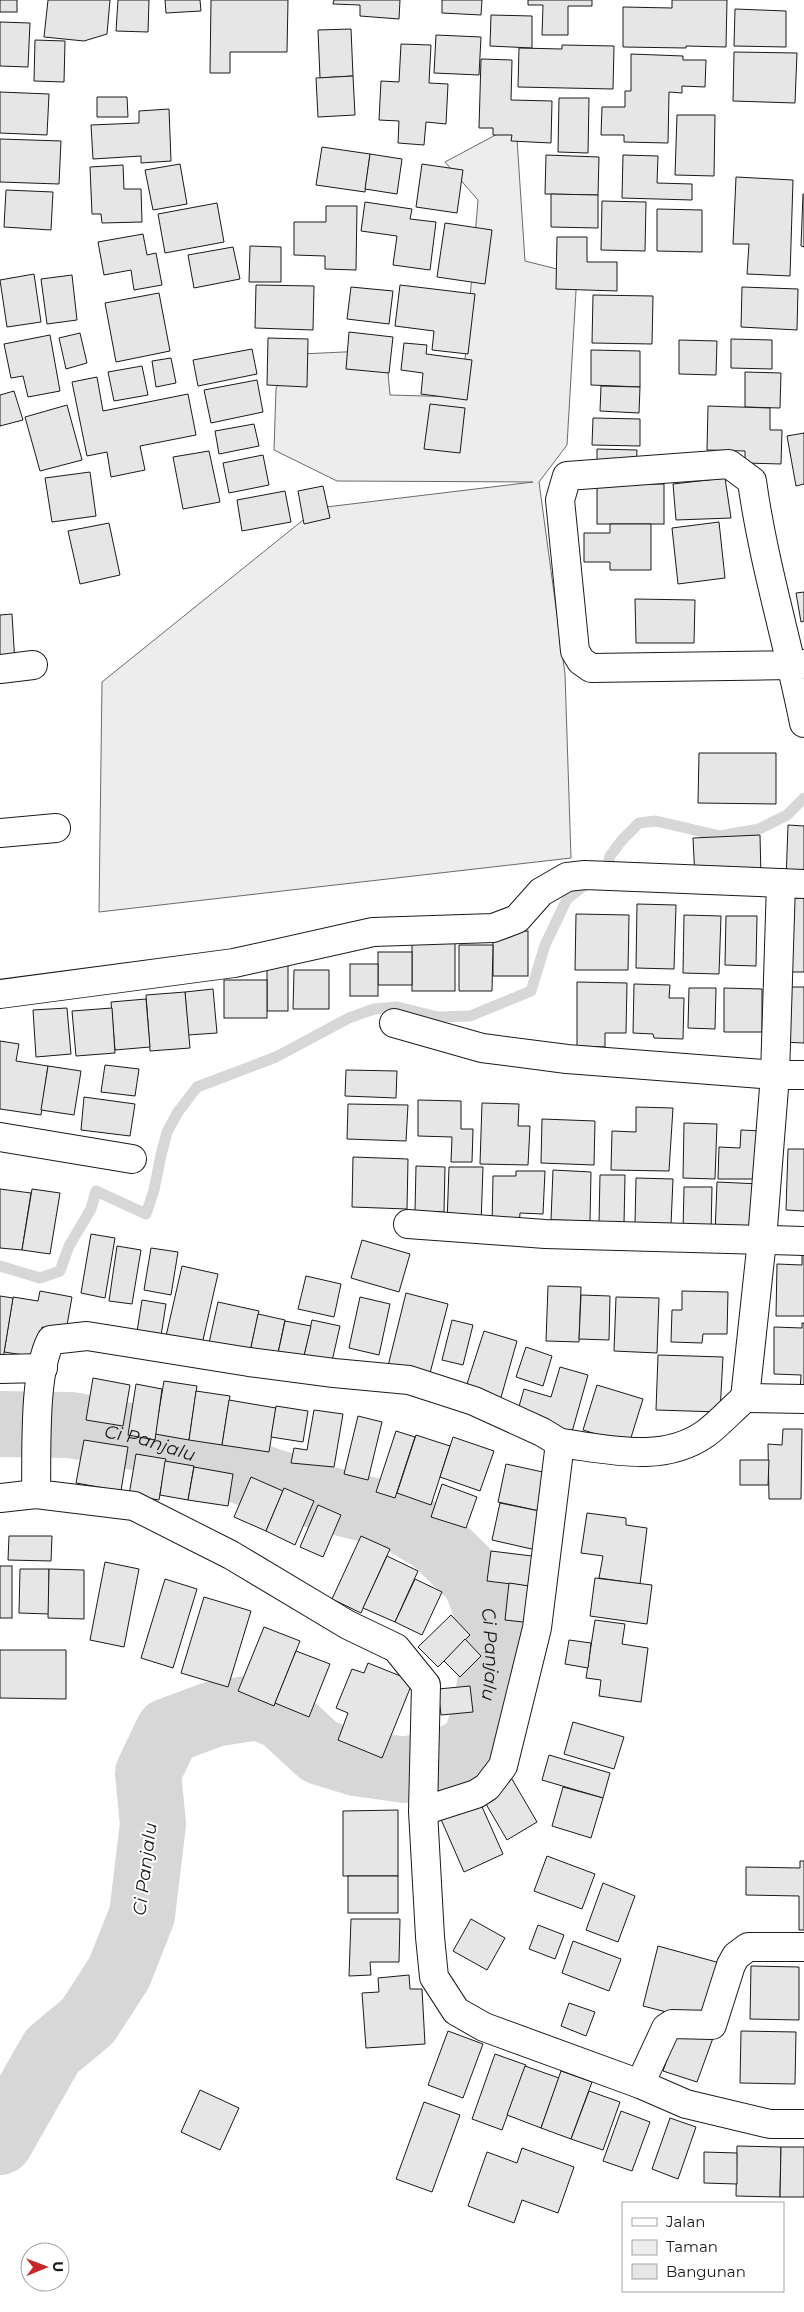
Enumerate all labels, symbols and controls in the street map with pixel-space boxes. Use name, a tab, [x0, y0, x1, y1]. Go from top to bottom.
water label: Ci Panjalu	[103, 1421, 198, 1466]
water label: Ci Panjalu	[476, 1604, 503, 1702]
water label: Ci Panjalu	[128, 1821, 162, 1917]
legend	[622, 2202, 784, 2292]
text: Jalan	[665, 2212, 705, 2231]
text: Taman	[666, 2237, 718, 2256]
north arrow	[20, 2242, 70, 2292]
text: U	[49, 2261, 67, 2272]
text: Bangunan	[666, 2262, 746, 2281]

